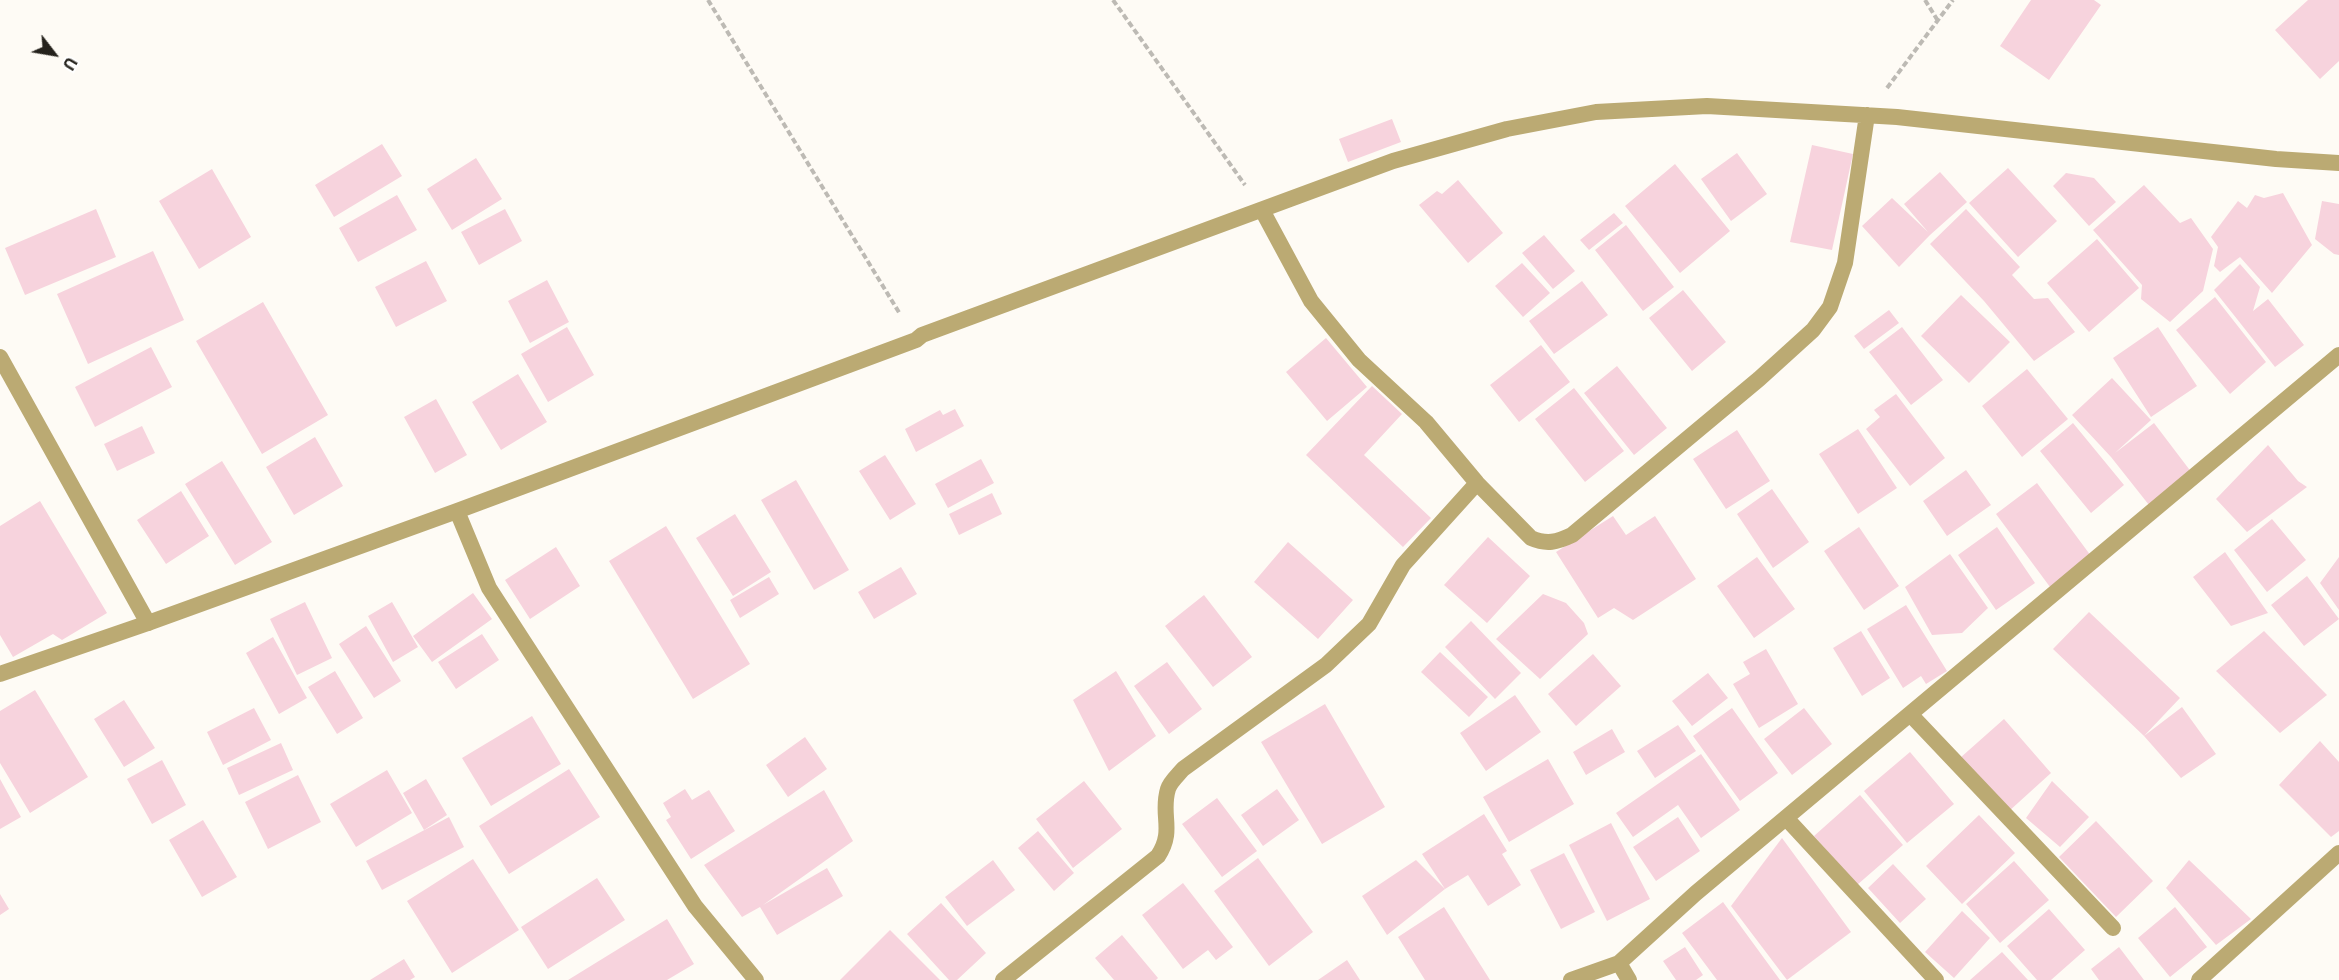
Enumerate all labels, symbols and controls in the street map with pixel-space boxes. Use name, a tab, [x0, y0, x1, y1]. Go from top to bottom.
north arrow	[24, 24, 84, 84]
text: U	[59, 54, 81, 73]

